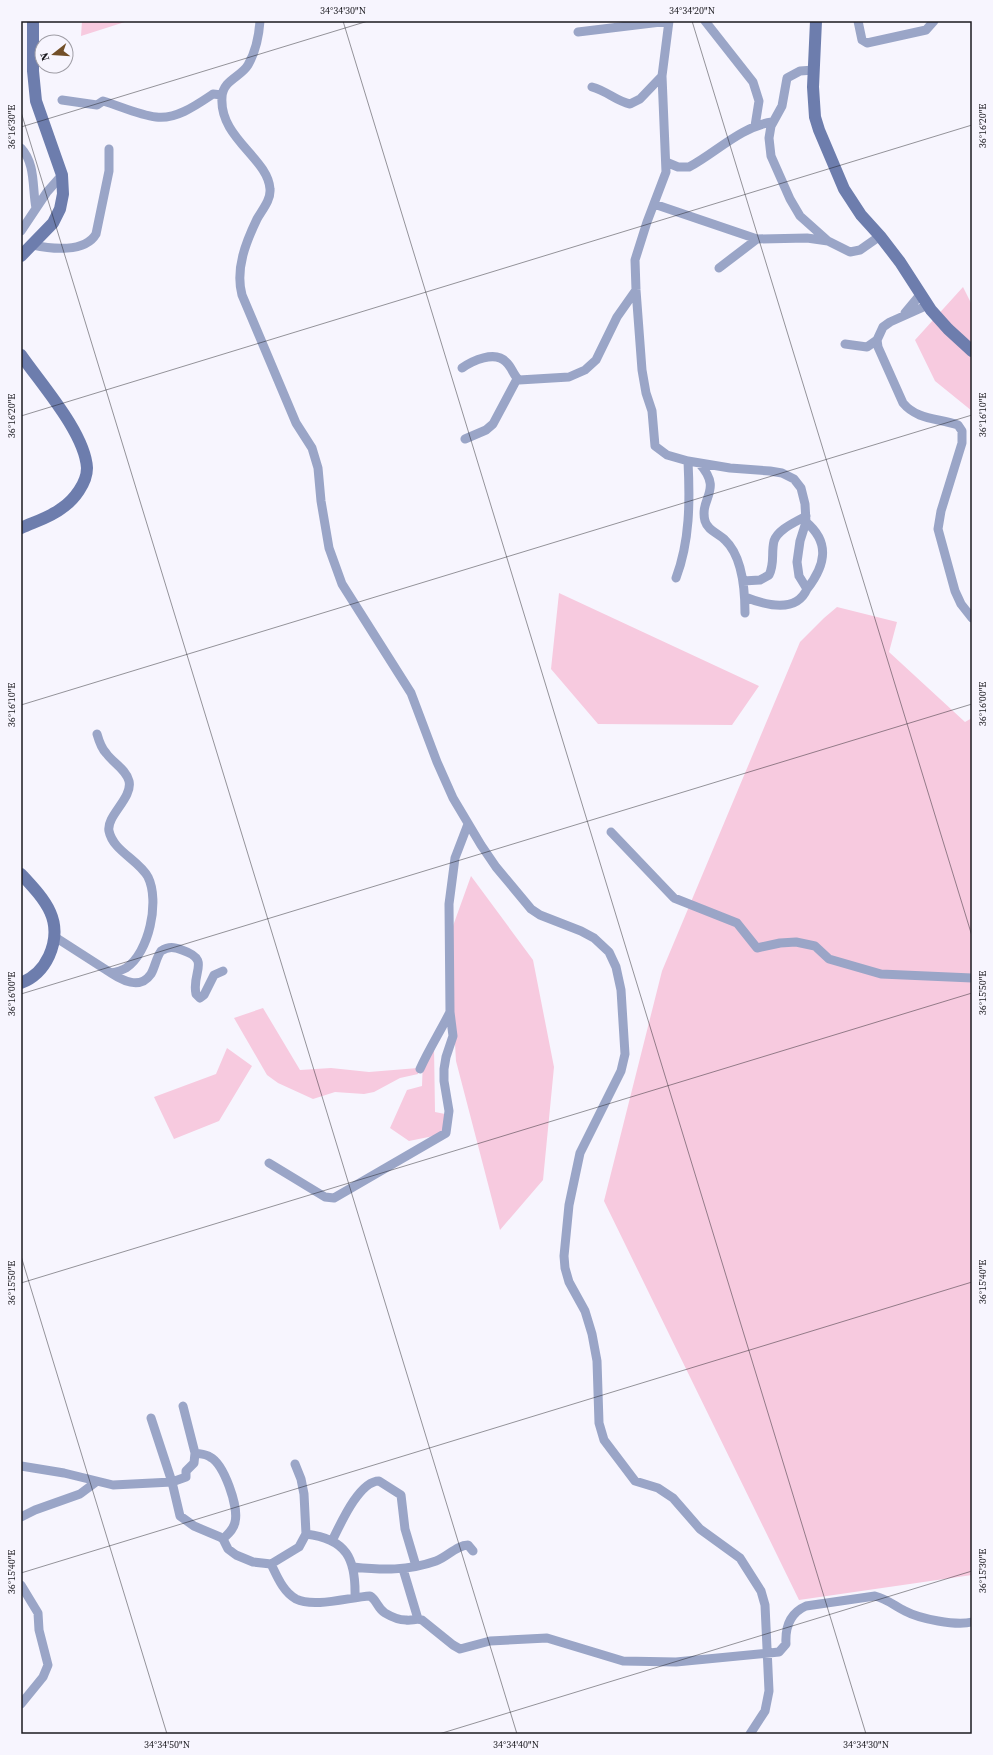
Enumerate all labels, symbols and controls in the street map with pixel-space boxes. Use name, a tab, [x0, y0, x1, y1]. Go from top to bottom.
text: 34°34'30"N	[320, 4, 366, 17]
text: 34°34'20"N	[669, 4, 715, 17]
north arrow	[34, 34, 74, 74]
text: N	[37, 51, 53, 63]
text: 36°16'20"E	[976, 104, 989, 148]
text: 36°16'30"E	[5, 105, 18, 149]
text: 36°16'10"E	[976, 393, 989, 437]
text: 36°16'20"E	[5, 394, 18, 438]
text: 36°16'00"E	[976, 682, 989, 726]
text: 36°16'10"E	[5, 683, 18, 727]
text: 36°15'50"E	[976, 971, 989, 1015]
text: 36°16'00"E	[5, 972, 18, 1016]
text: 36°15'40"E	[976, 1260, 989, 1304]
text: 36°15'50"E	[5, 1261, 18, 1305]
text: 36°15'30"E	[976, 1549, 989, 1593]
text: 36°15'40"E	[5, 1550, 18, 1594]
text: 34°34'50"N	[144, 1738, 190, 1751]
text: 34°34'40"N	[493, 1738, 539, 1751]
text: 34°34'30"N	[843, 1738, 889, 1751]

